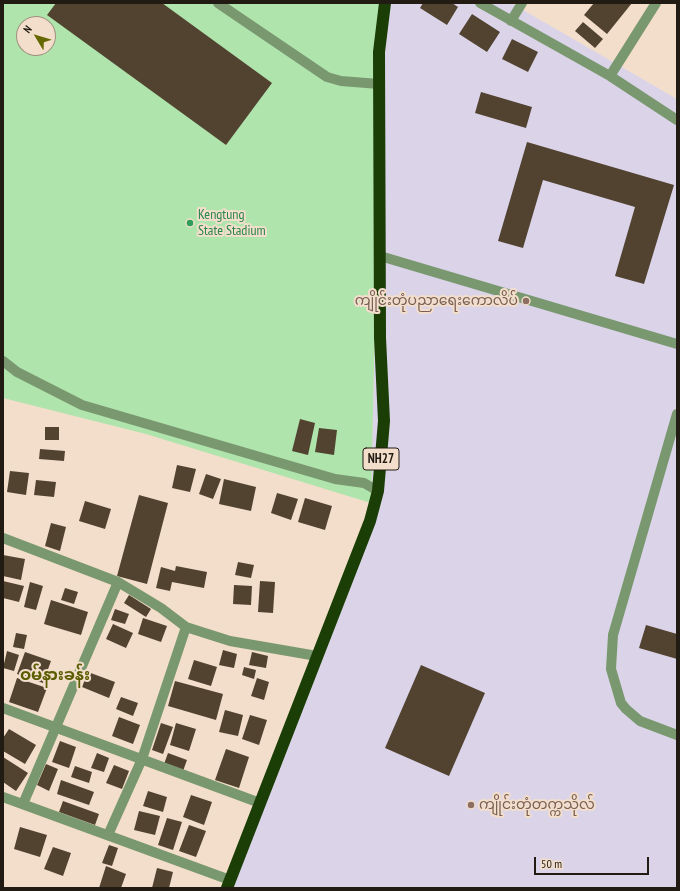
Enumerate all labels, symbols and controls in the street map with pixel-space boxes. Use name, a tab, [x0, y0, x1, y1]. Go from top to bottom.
north arrow	[16, 16, 56, 56]
text: N	[20, 23, 35, 36]
place label: Kengtung State Stadium	[198, 207, 266, 240]
marker: Kengtung State Stadium	[185, 218, 195, 228]
place label: ကျိုင်းတုံပညာရေးကောလိပ်	[355, 293, 518, 309]
marker: ကျိုင်းတုံပညာရေးကောလိပ်	[521, 296, 531, 306]
road number: NH27	[363, 448, 399, 470]
district label: ဝမ်နားခန်း	[20, 665, 90, 685]
place label: ကျိုင်းတုံတက္ကသိုလ်	[479, 797, 595, 813]
marker: ကျိုင်းတုံတက္ကသိုလ်	[466, 800, 476, 810]
scale bar	[536, 849, 651, 875]
text: 50 m	[541, 856, 562, 871]

